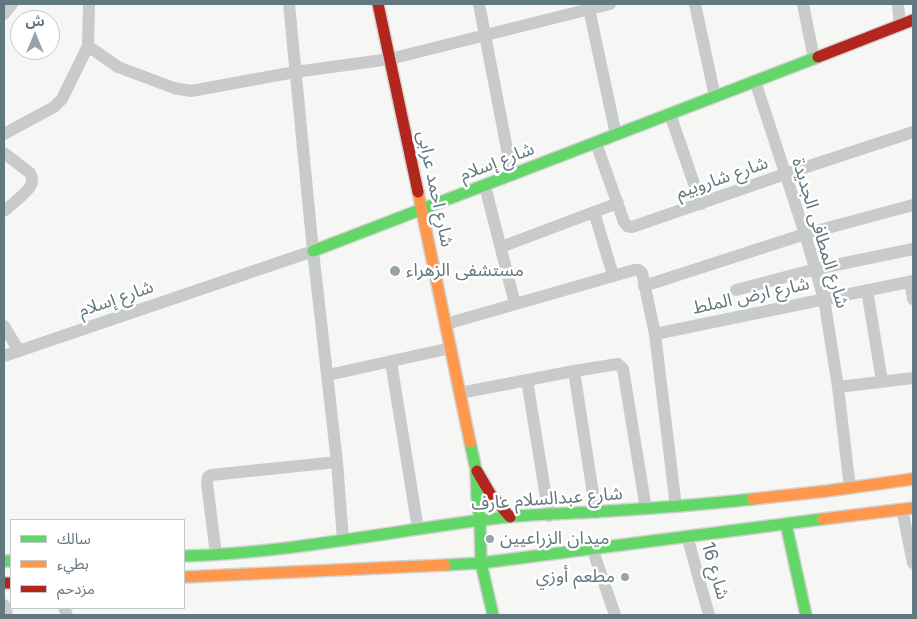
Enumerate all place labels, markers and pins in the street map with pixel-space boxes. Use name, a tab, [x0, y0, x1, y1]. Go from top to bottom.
place label: مستشفى الزهراء	[406, 260, 524, 282]
marker: مستشفى الزهراء	[388, 264, 402, 278]
place label: ميدان الزراعيين	[500, 528, 610, 550]
marker: ميدان الزراعيين	[484, 533, 496, 545]
place label: مطعم أوزي	[536, 566, 615, 588]
marker: مطعم أوزي	[619, 571, 631, 583]

